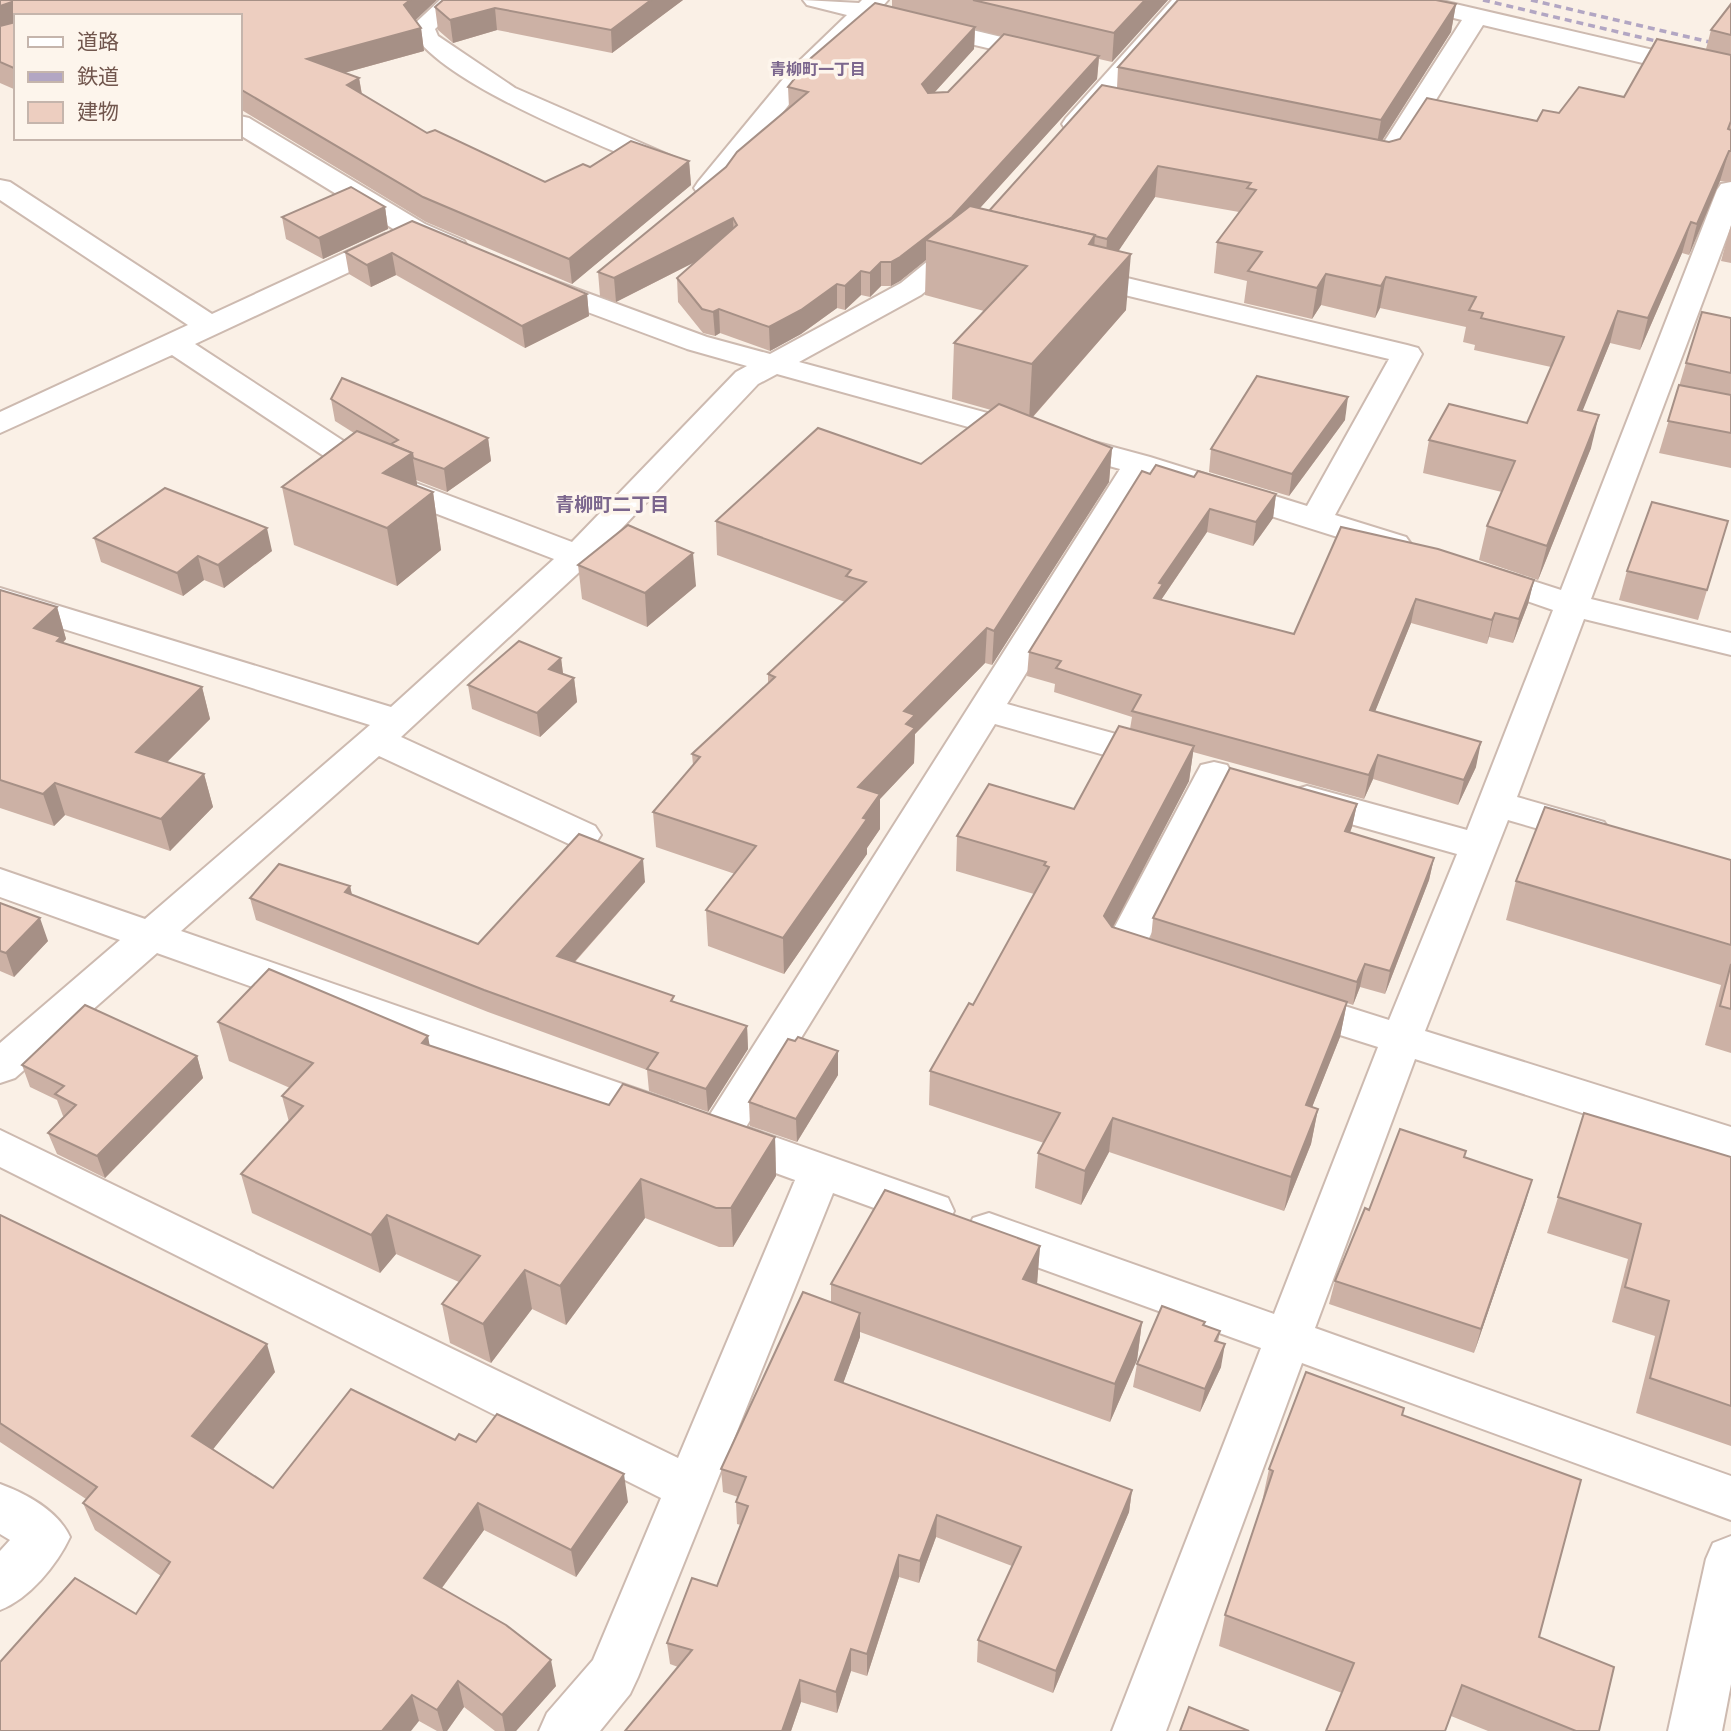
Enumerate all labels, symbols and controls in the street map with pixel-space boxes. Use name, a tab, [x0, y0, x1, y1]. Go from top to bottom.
legend	[14, 14, 242, 140]
text: 道路	[77, 27, 119, 56]
district label: 青柳町一丁目	[770, 58, 866, 80]
text: 鉄道	[77, 62, 119, 91]
text: 建物	[77, 97, 119, 126]
district label: 青柳町二丁目	[555, 491, 669, 517]

